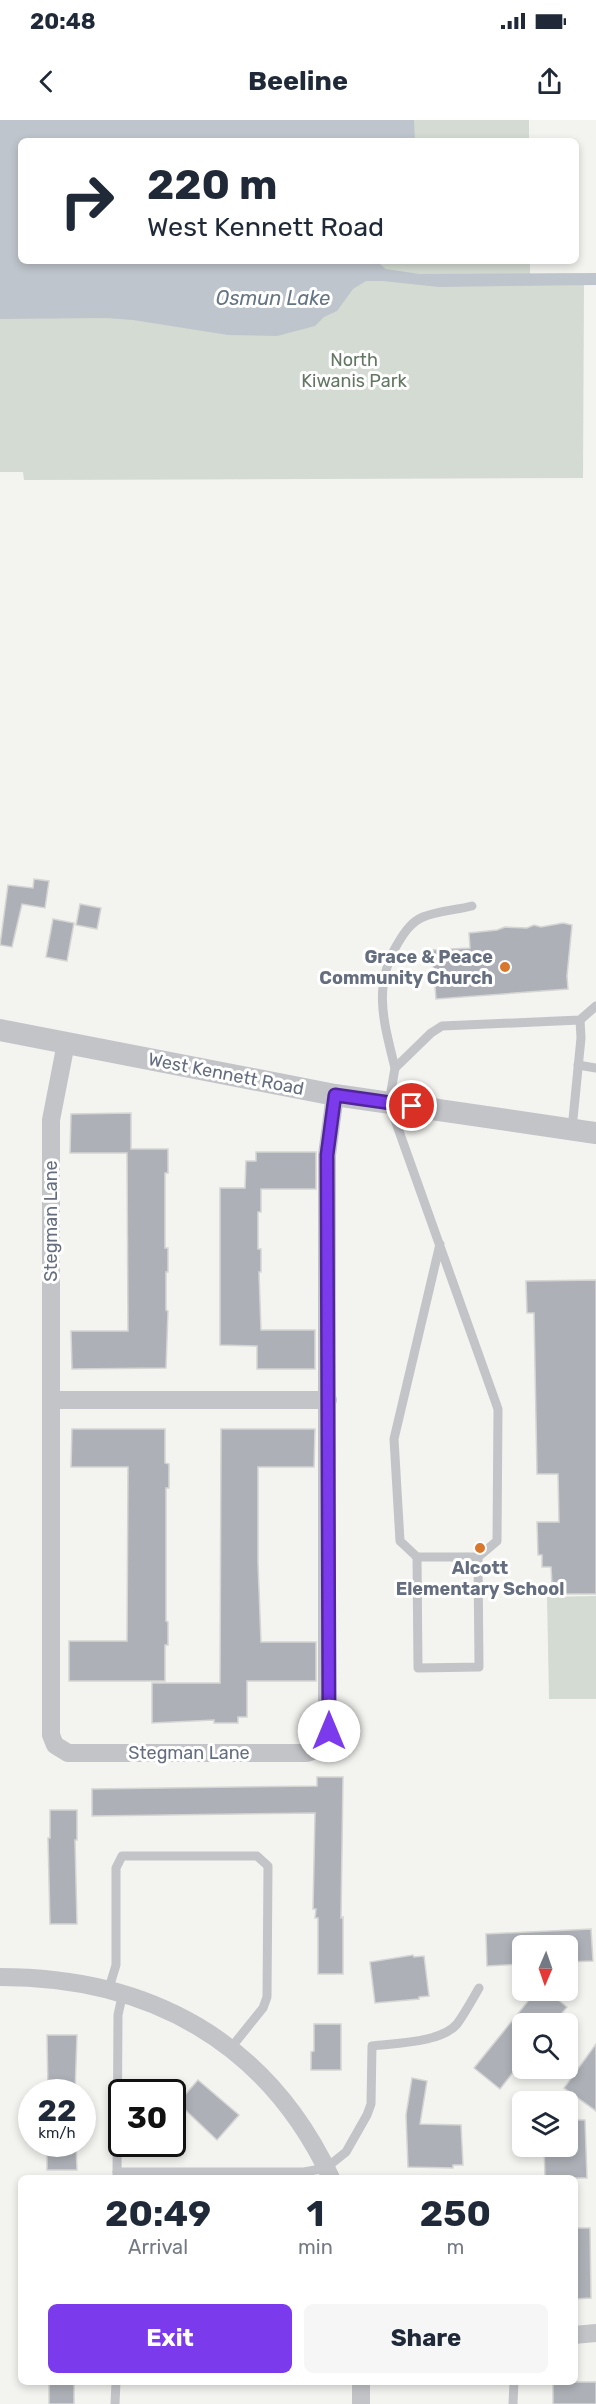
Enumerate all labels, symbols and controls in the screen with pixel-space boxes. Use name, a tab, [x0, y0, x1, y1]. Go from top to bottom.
text: 20:48	[30, 8, 96, 35]
icon: back	[30, 65, 63, 98]
text: Beeline	[248, 65, 348, 97]
icon: share	[533, 65, 566, 98]
text: 220 m	[147, 160, 278, 210]
icon: right	[48, 162, 126, 240]
text: West Kennett Road	[147, 211, 384, 243]
water label: Osmun Lake	[216, 286, 330, 310]
park label: North Kiwanis Park	[301, 349, 407, 392]
place label: Grace & Peace Community Church	[319, 946, 493, 989]
marker: Grace & Peace Community Church	[498, 960, 512, 974]
street label: West Kennett Road	[146, 1048, 306, 1100]
pin	[386, 1080, 437, 1131]
icon: arrive	[395, 1089, 428, 1122]
street label: Stegman Lane	[40, 1160, 62, 1282]
marker: Alcott Elementary School	[473, 1541, 487, 1555]
place label: Alcott Elementary School	[396, 1557, 564, 1600]
position arrow	[297, 1699, 361, 1763]
street label: Stegman Lane	[128, 1742, 250, 1764]
north arrow	[512, 1935, 578, 2001]
map controls	[512, 1935, 578, 2157]
button: search	[512, 2013, 578, 2079]
speed limit sign: 30	[108, 2079, 186, 2157]
button: layers	[512, 2091, 578, 2157]
text: 22	[38, 2093, 77, 2129]
text: km/h	[38, 2124, 76, 2142]
text: 20:49	[105, 2192, 211, 2235]
text: 1	[306, 2192, 324, 2235]
text: 250	[420, 2192, 491, 2235]
text: Arrival	[128, 2235, 188, 2259]
text: min	[298, 2235, 333, 2259]
text: m	[446, 2235, 464, 2259]
button: Exit	[48, 2304, 292, 2373]
button: Share	[304, 2304, 548, 2373]

